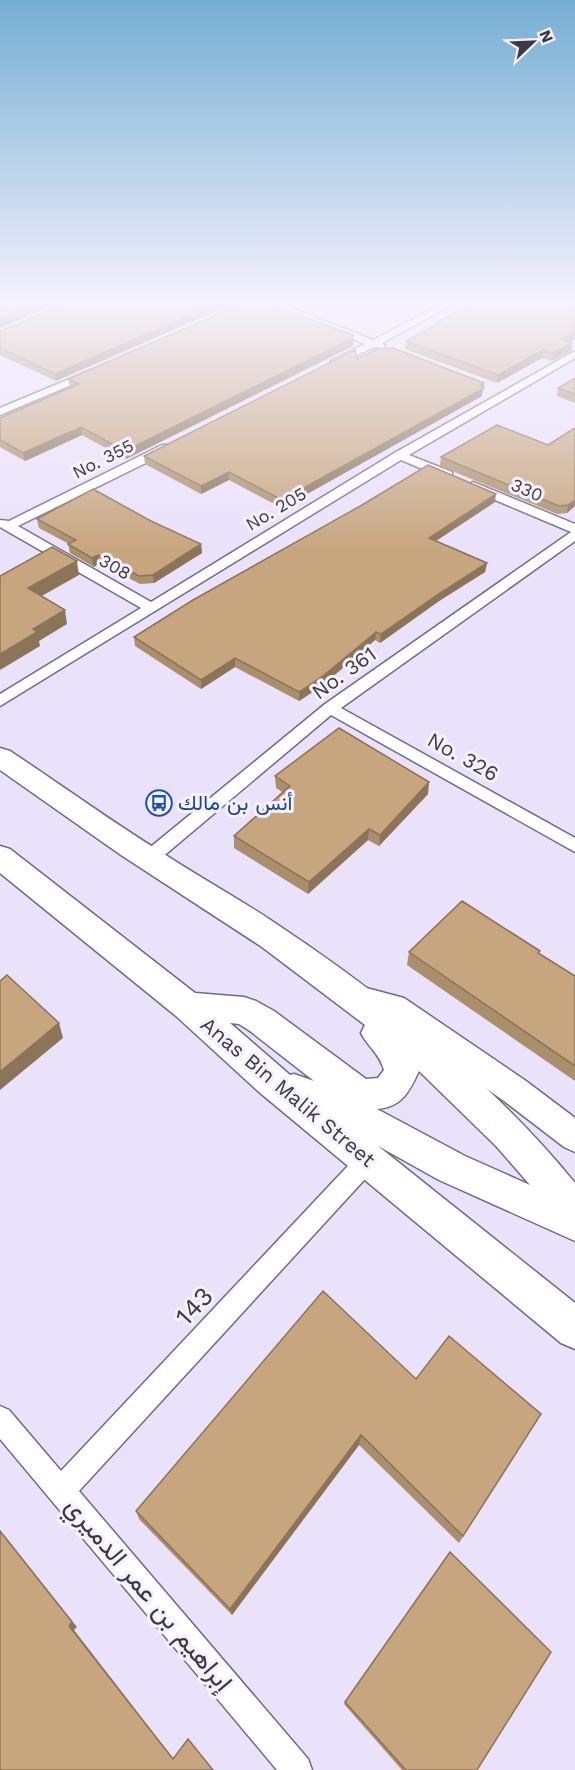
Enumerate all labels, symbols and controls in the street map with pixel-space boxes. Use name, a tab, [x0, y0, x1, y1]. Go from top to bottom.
north arrow	[503, 12, 563, 72]
text: N	[535, 27, 557, 46]
street label: No. 355	[69, 434, 137, 483]
street label: 330	[508, 474, 546, 505]
street label: No. 205	[242, 482, 310, 535]
street label: 308	[96, 549, 135, 584]
street label: No. 361	[307, 641, 381, 704]
street label: No. 326	[423, 727, 503, 786]
bus stop icon: أنس بن مالك	[144, 788, 174, 818]
place label: أنس بن مالك	[178, 790, 292, 815]
street label: Anas Bin Malik Street	[196, 1011, 381, 1172]
street label: 143	[169, 1281, 219, 1331]
street label: إبراهيم بن عمر الدميري	[55, 1491, 239, 1701]

